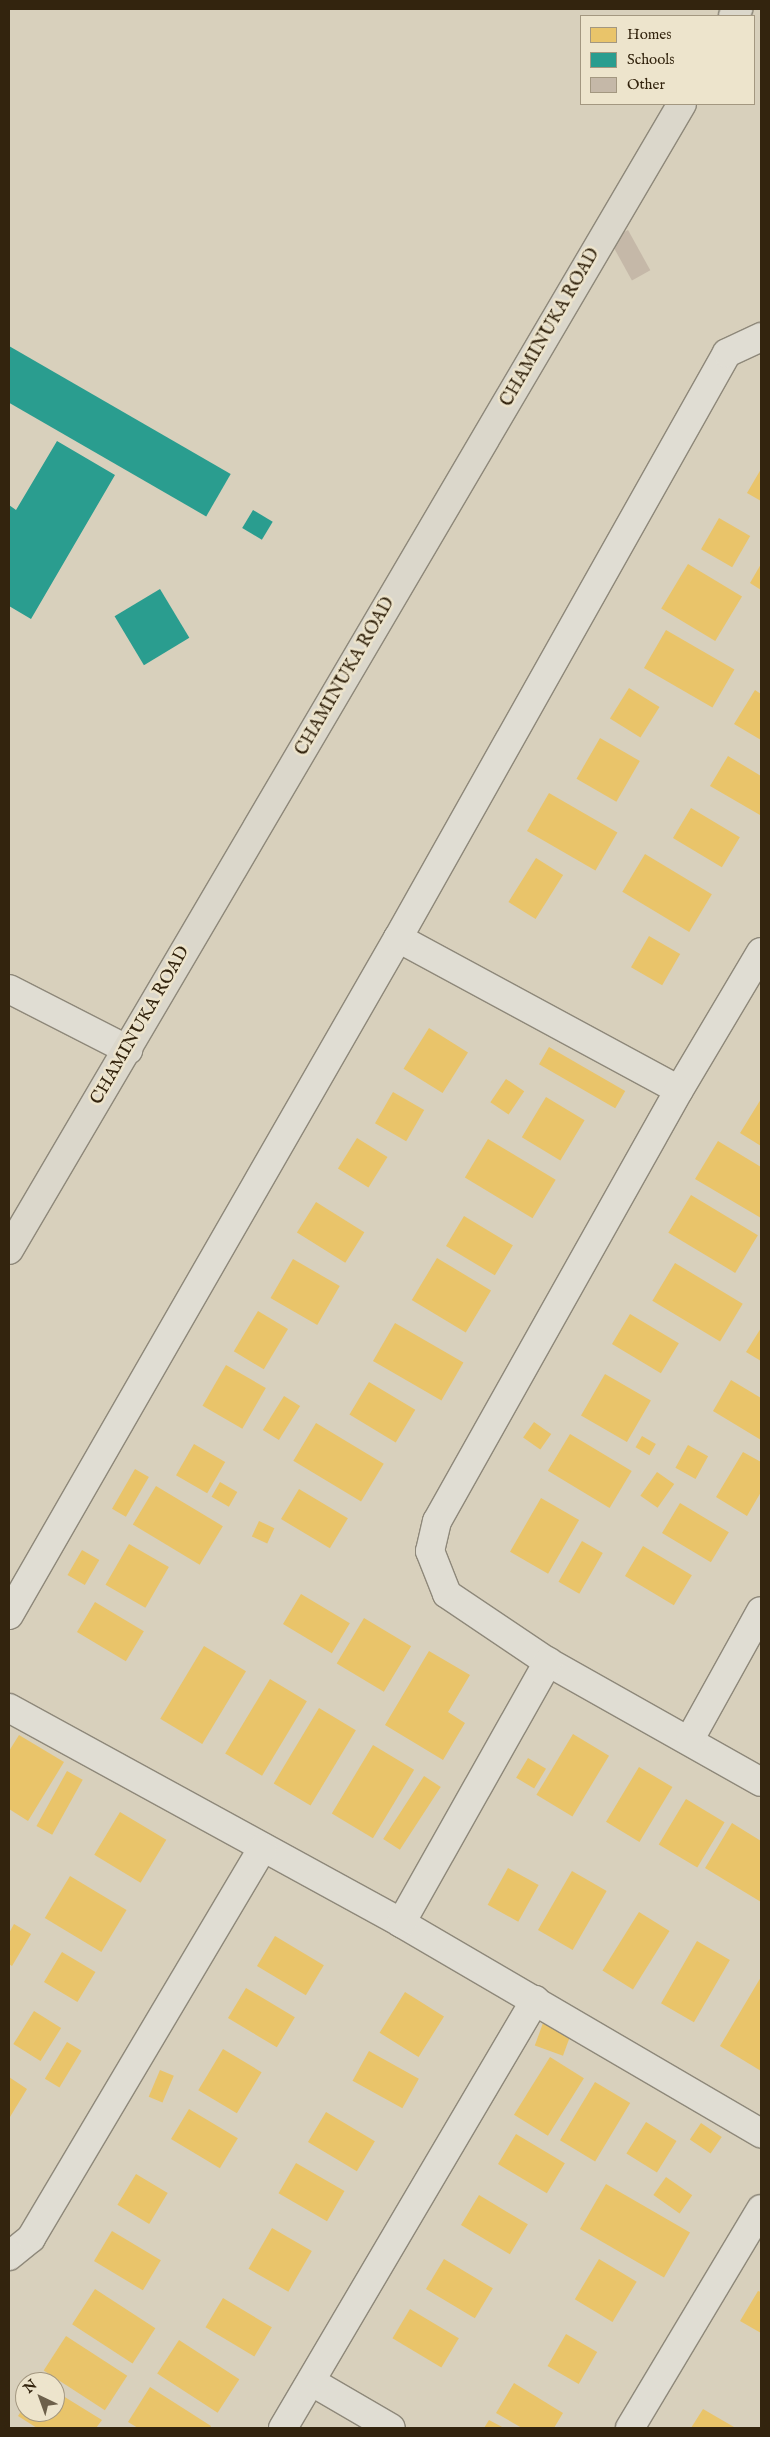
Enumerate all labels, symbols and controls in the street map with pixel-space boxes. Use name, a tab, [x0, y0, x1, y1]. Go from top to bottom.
legend	[580, 15, 755, 105]
text: Homes	[627, 25, 671, 44]
text: Schools	[627, 50, 675, 69]
text: Other	[627, 75, 665, 94]
street label: CHAMINUKA ROAD	[497, 245, 605, 411]
street label: CHAMINUKA ROAD	[292, 594, 400, 760]
street label: CHAMINUKA ROAD	[87, 943, 195, 1109]
north arrow	[15, 2372, 65, 2422]
text: N	[20, 2376, 41, 2397]

